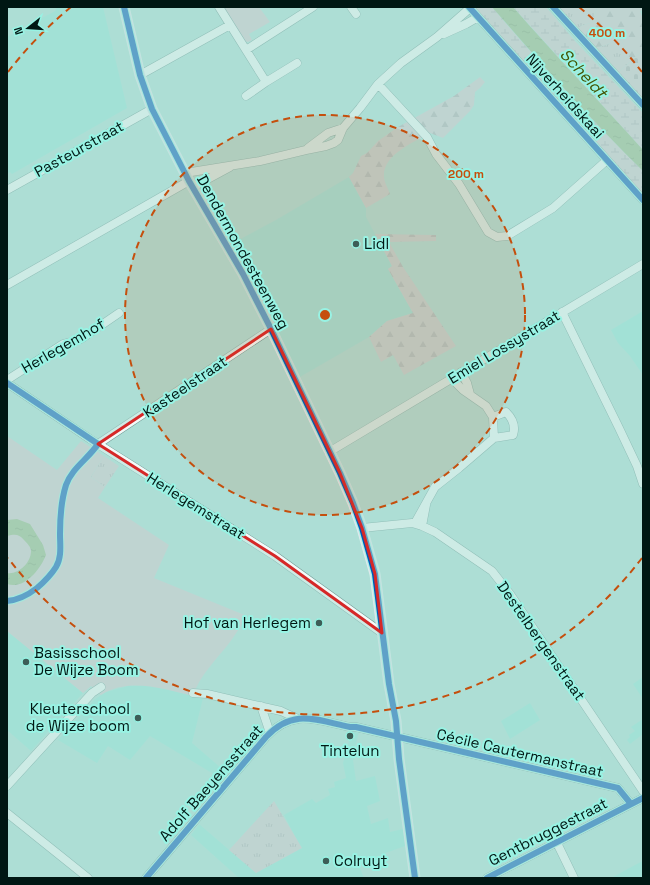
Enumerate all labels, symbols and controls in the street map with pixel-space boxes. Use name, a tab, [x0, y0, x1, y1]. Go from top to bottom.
north arrow	[8, 8, 48, 48]
text: N	[11, 25, 26, 36]
text: 400 m	[589, 25, 625, 41]
water label: Scheldt	[555, 44, 613, 104]
street label: Nijverheidskaai	[522, 49, 608, 142]
street label: Pasteurstraat	[31, 116, 127, 181]
text: 200 m	[448, 166, 484, 182]
street label: Dendermondesteenweg	[193, 171, 294, 332]
place label: Lidl	[364, 234, 389, 253]
marker: Lidl	[351, 239, 361, 249]
street label: Emiel Lossystraat	[444, 306, 563, 388]
centre of rings	[318, 308, 332, 322]
street label: Herlegemhof	[18, 314, 108, 377]
street label: Kasteelstraat	[139, 351, 230, 422]
street label: Herlegemstraat	[144, 468, 249, 543]
street label: Destelbergenstraat	[493, 577, 590, 704]
place label: Hof van Herlegem	[184, 613, 311, 632]
marker: Hof van Herlegem	[314, 618, 324, 628]
place label: Basisschool De Wijze Boom	[34, 643, 139, 679]
marker: Basisschool De Wijze Boom	[21, 657, 31, 667]
place label: Kleuterschool de Wijze boom	[26, 699, 130, 735]
marker: Kleuterschool de Wijze boom	[133, 713, 143, 723]
street label: Adolf Baeyensstraat	[155, 720, 267, 845]
street label: Cécile Cautermanstraat	[435, 724, 605, 781]
marker: Tintelun	[345, 731, 355, 741]
place label: Tintelun	[321, 741, 379, 760]
street label: Gentbruggestraat	[485, 793, 611, 870]
place label: Colruyt	[334, 851, 388, 870]
marker: Colruyt	[321, 856, 331, 866]

